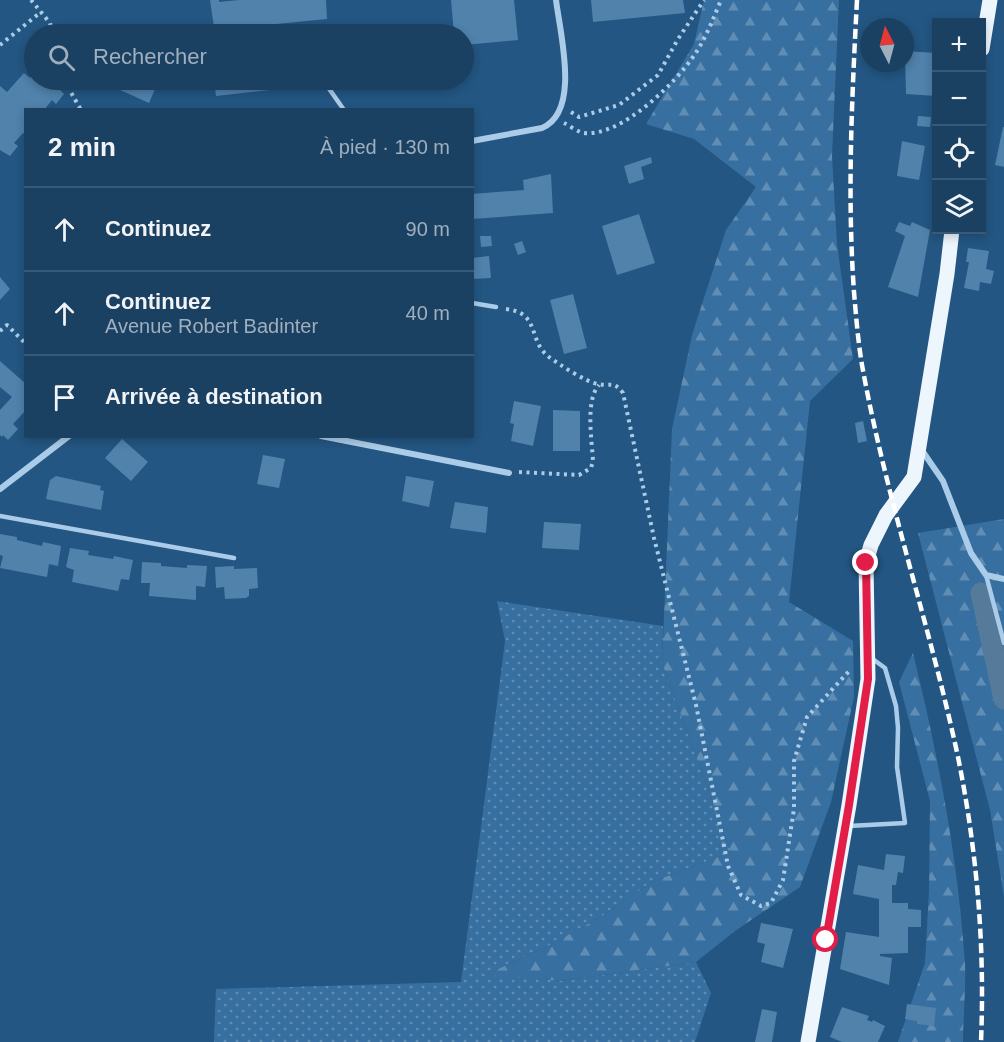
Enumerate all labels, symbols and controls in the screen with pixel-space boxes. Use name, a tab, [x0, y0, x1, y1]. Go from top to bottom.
north arrow	[860, 18, 914, 72]
map controls	[932, 18, 986, 234]
button: +	[932, 18, 986, 72]
search box	[24, 24, 474, 90]
icon: search	[45, 41, 78, 74]
text: Rechercher	[93, 44, 207, 69]
button: −	[932, 72, 986, 126]
button: locate	[932, 126, 986, 180]
text: 2 min	[48, 132, 116, 162]
text: À pied · 130 m	[320, 136, 450, 158]
button: layers	[932, 180, 986, 234]
icon: ahead	[48, 213, 81, 246]
text: Continuez	[105, 216, 211, 241]
text: 90 m	[406, 218, 450, 240]
text: Continuez	[105, 289, 211, 314]
icon: ahead	[48, 297, 81, 330]
text: 40 m	[406, 302, 450, 324]
text: Avenue Robert Badinter	[105, 315, 318, 337]
icon: arrive	[48, 381, 81, 414]
text: Arrivée à destination	[105, 384, 323, 409]
route end	[852, 549, 878, 575]
route start	[812, 926, 838, 952]

